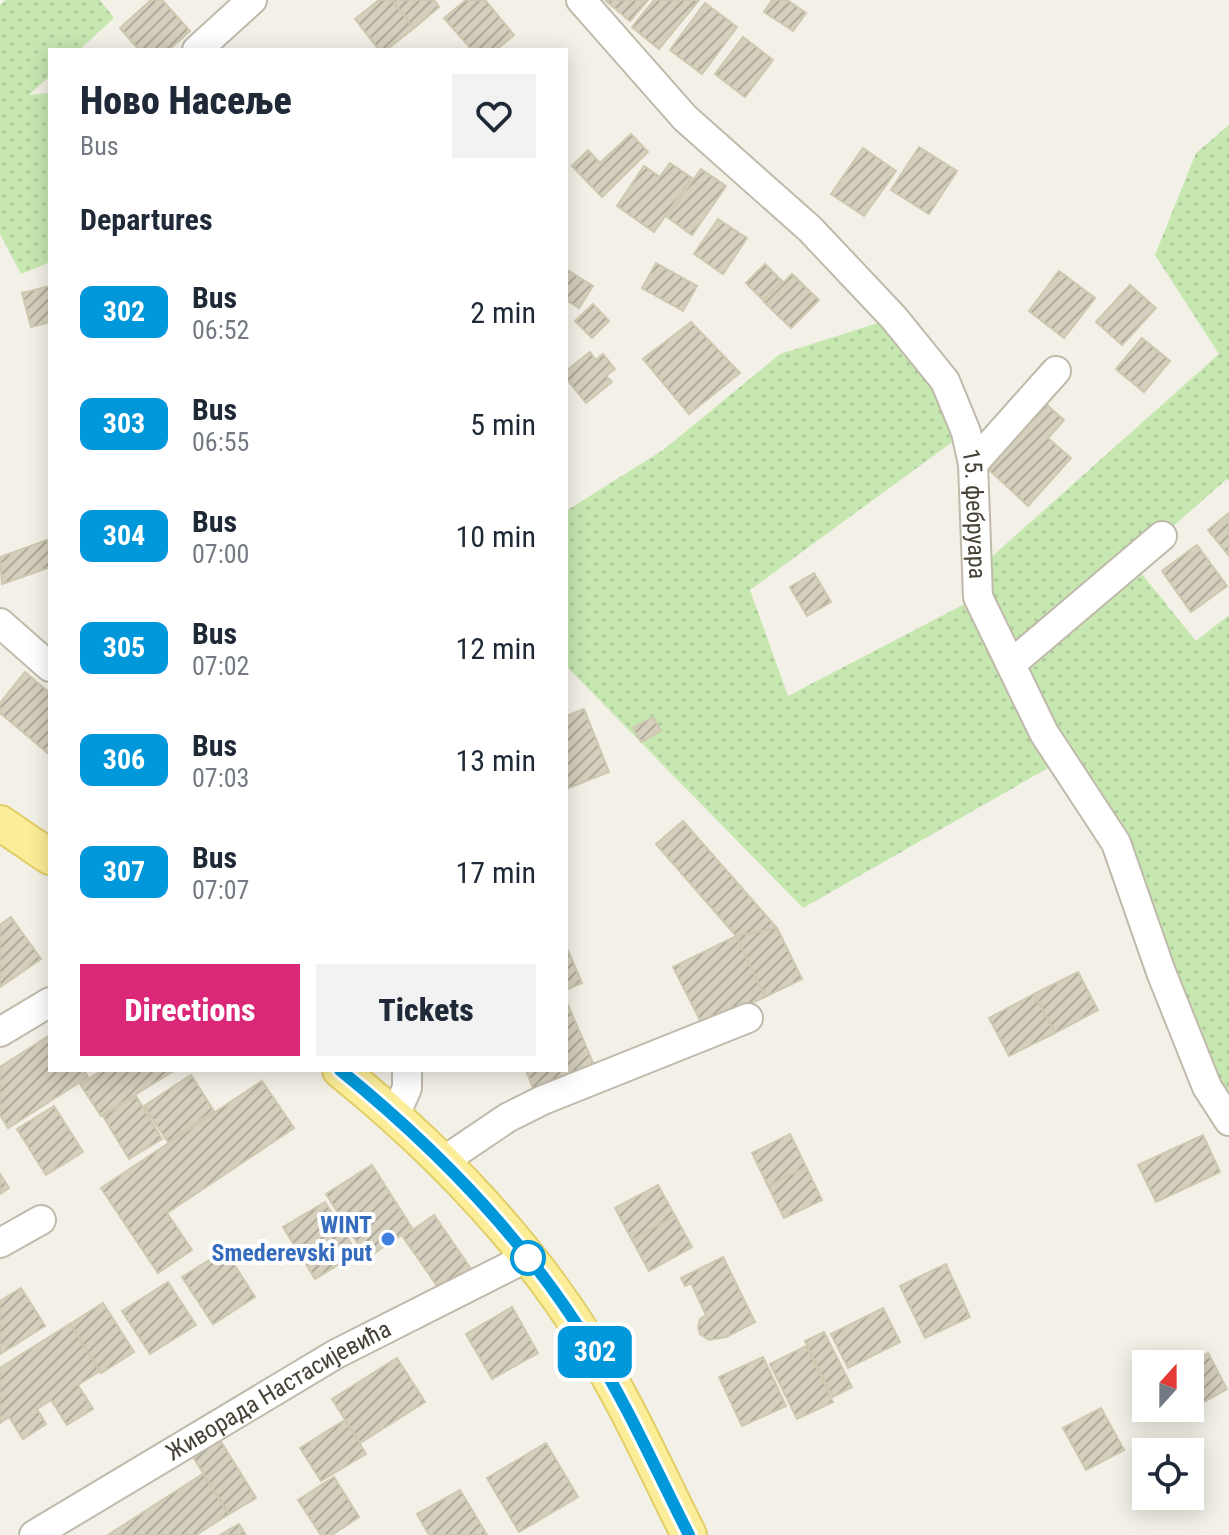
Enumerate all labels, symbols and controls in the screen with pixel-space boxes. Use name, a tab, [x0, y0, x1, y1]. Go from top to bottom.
button: heart	[452, 74, 536, 158]
text: Ново Насеље	[80, 79, 292, 123]
text: Bus	[80, 131, 119, 161]
text: Departures	[80, 202, 213, 237]
text: Bus	[192, 280, 237, 315]
text: 302	[103, 295, 145, 328]
text: 2 min	[470, 295, 536, 330]
text: 06:52	[192, 315, 249, 345]
text: Bus	[192, 392, 237, 427]
text: 303	[103, 407, 145, 440]
text: 5 min	[470, 407, 536, 442]
text: 06:55	[192, 427, 249, 457]
street label: 15. фебруара	[956, 447, 991, 580]
text: Bus	[192, 504, 237, 539]
text: 304	[103, 519, 145, 552]
text: 10 min	[455, 519, 536, 554]
text: 07:00	[192, 539, 249, 569]
text: Bus	[192, 616, 237, 651]
text: 305	[103, 631, 145, 664]
text: 12 min	[455, 631, 536, 666]
text: 07:02	[192, 651, 249, 681]
text: Bus	[192, 728, 237, 763]
text: 306	[103, 743, 145, 776]
text: 13 min	[455, 743, 536, 778]
text: 07:03	[192, 763, 249, 793]
text: Bus	[192, 840, 237, 875]
text: 307	[103, 855, 145, 888]
text: 17 min	[455, 855, 536, 890]
text: 07:07	[192, 875, 249, 905]
button: Directions	[80, 964, 300, 1056]
button: Tickets	[316, 964, 536, 1056]
place label: WINT Smederevski put	[212, 1211, 372, 1267]
marker: WINT Smederevski put	[379, 1230, 397, 1248]
unlabelled marker	[511, 1241, 545, 1275]
street label: Живорада Настасијевића	[161, 1315, 396, 1467]
line badge: 302	[549, 1326, 641, 1378]
text: 302	[574, 1335, 616, 1368]
north arrow	[1132, 1350, 1204, 1422]
map controls	[1132, 1350, 1204, 1510]
button: locate	[1132, 1438, 1204, 1510]

